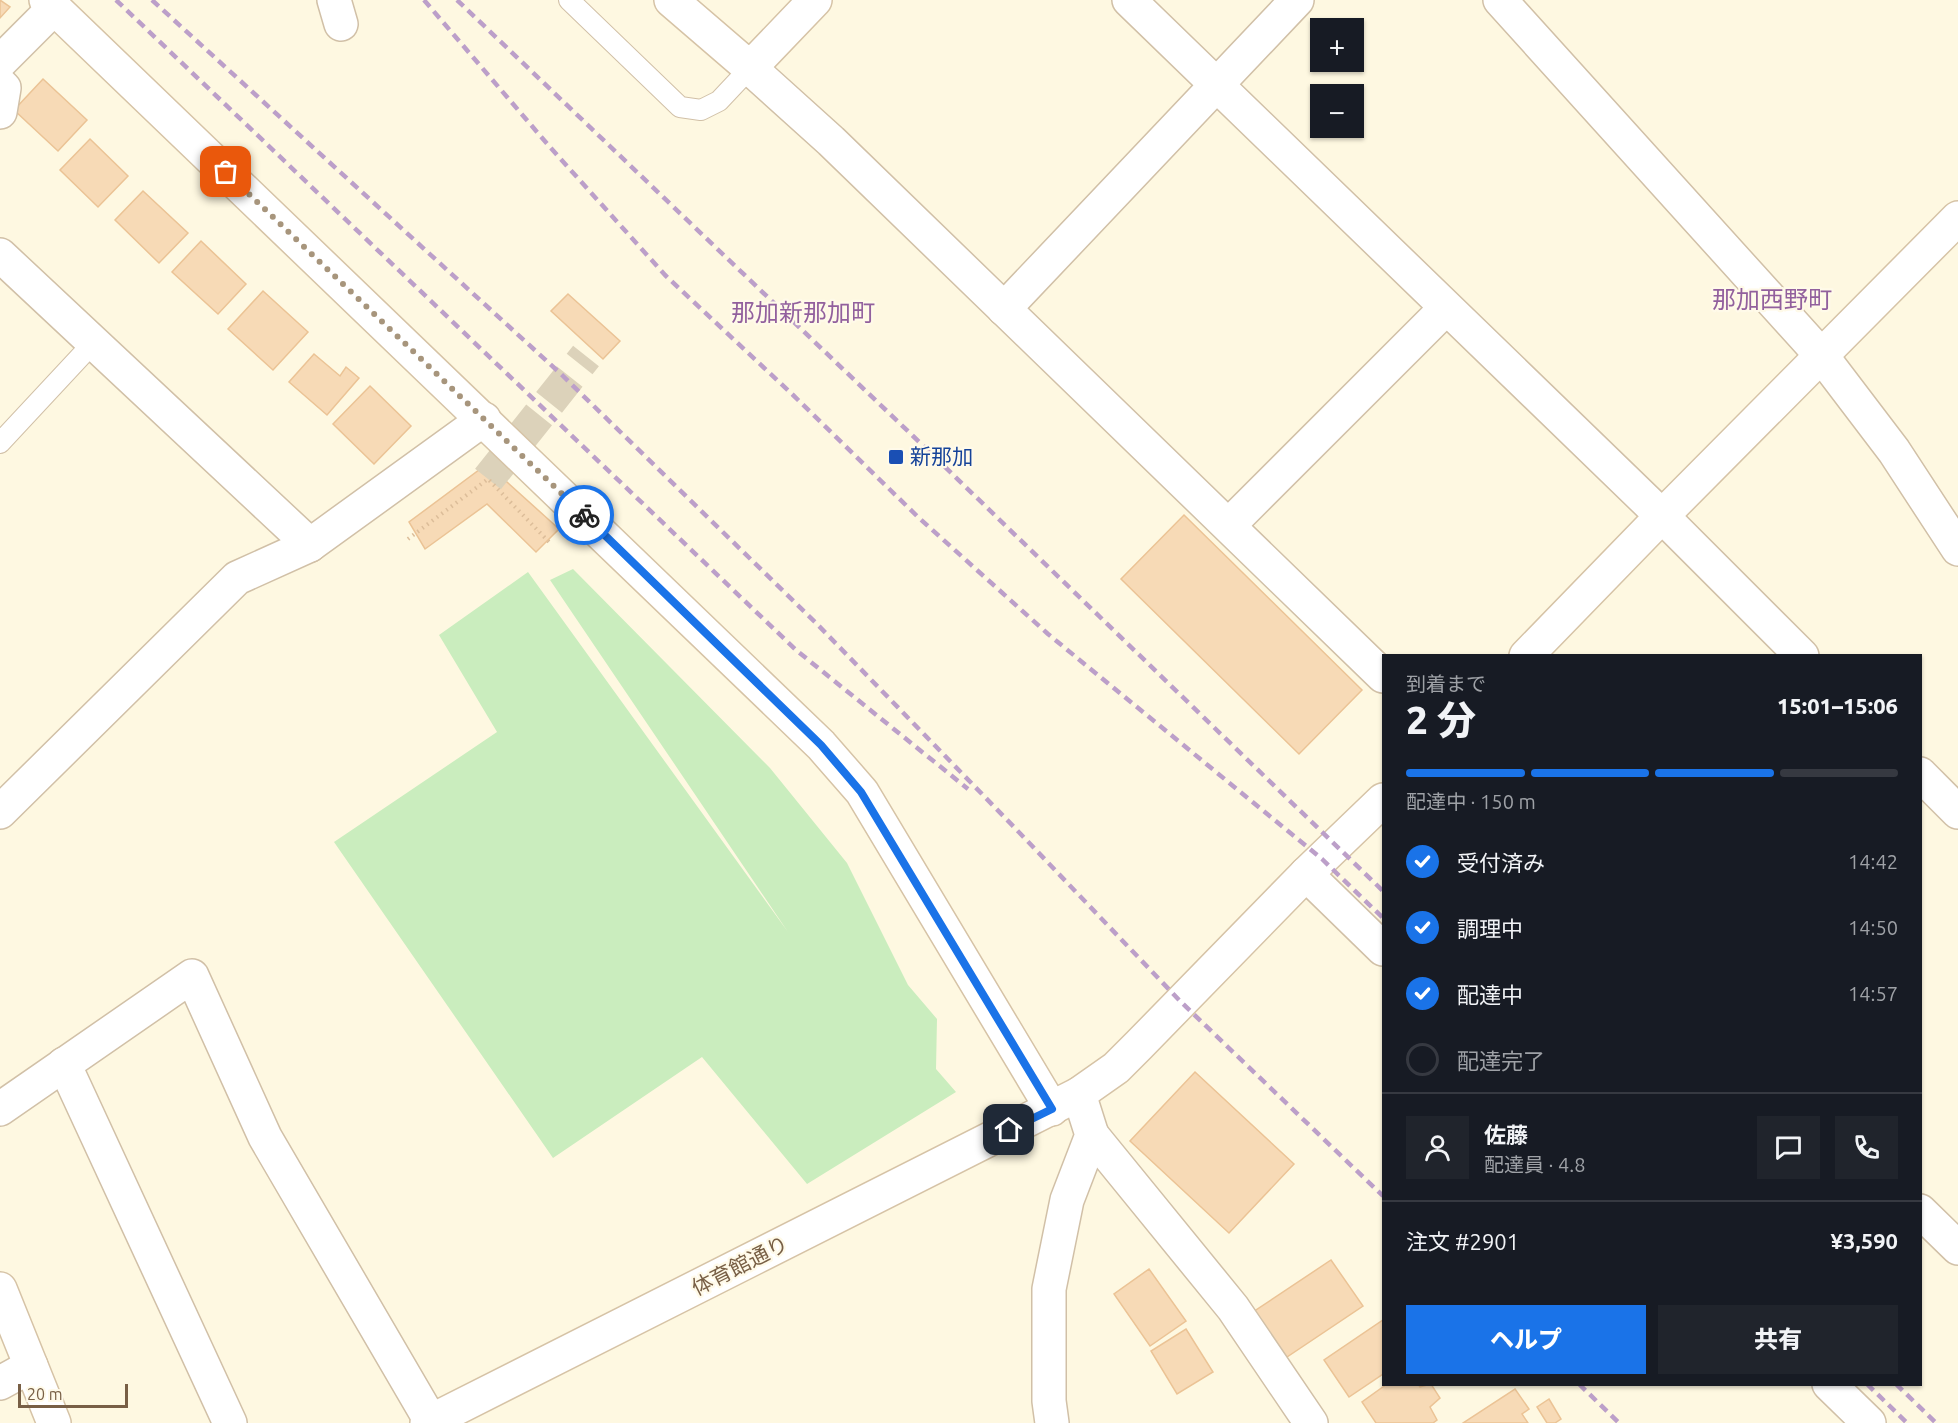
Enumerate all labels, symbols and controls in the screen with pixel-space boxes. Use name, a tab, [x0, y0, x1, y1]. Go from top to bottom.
map controls	[1310, 18, 1364, 138]
button: +	[1310, 18, 1364, 72]
button: −	[1310, 84, 1364, 138]
pin	[200, 146, 251, 197]
icon: bag	[209, 155, 242, 188]
district label: 那加西野町	[1712, 286, 1832, 313]
district label: 那加新那加町	[731, 299, 875, 326]
place label: 新那加	[910, 444, 973, 468]
marker: 新那加	[887, 448, 905, 466]
courier	[554, 485, 614, 545]
icon: bike	[568, 499, 601, 532]
text: 到着まで	[1406, 672, 1486, 695]
text: 15:01–15:06	[1777, 693, 1898, 718]
text: 2 分	[1406, 698, 1476, 741]
text: 配達中 · 150 m	[1406, 790, 1536, 813]
icon: check	[1406, 845, 1439, 878]
text: 受付済み	[1457, 850, 1545, 875]
text: 14:42	[1848, 850, 1898, 873]
icon: check	[1406, 911, 1439, 944]
text: 調理中	[1457, 916, 1523, 941]
text: 14:50	[1848, 916, 1898, 939]
icon: check	[1406, 977, 1439, 1010]
text: 配達中	[1457, 982, 1523, 1007]
text: 14:57	[1848, 982, 1898, 1005]
text: 配達完了	[1457, 1048, 1545, 1073]
pin	[983, 1104, 1034, 1155]
icon: home	[992, 1113, 1025, 1146]
button: person	[1406, 1116, 1469, 1179]
button: chat	[1757, 1116, 1820, 1179]
button: phone	[1835, 1116, 1898, 1179]
text: 佐藤	[1484, 1122, 1528, 1147]
text: 配達員 · 4.8	[1484, 1153, 1586, 1176]
text: ¥3,590	[1831, 1228, 1898, 1253]
text: 注文 #2901	[1406, 1229, 1519, 1254]
street label: 体育館通り	[687, 1231, 792, 1300]
button: ヘルプ	[1406, 1305, 1646, 1374]
button: 共有	[1658, 1305, 1898, 1374]
scale bar	[18, 1381, 128, 1408]
text: 20 m	[27, 1385, 63, 1403]

